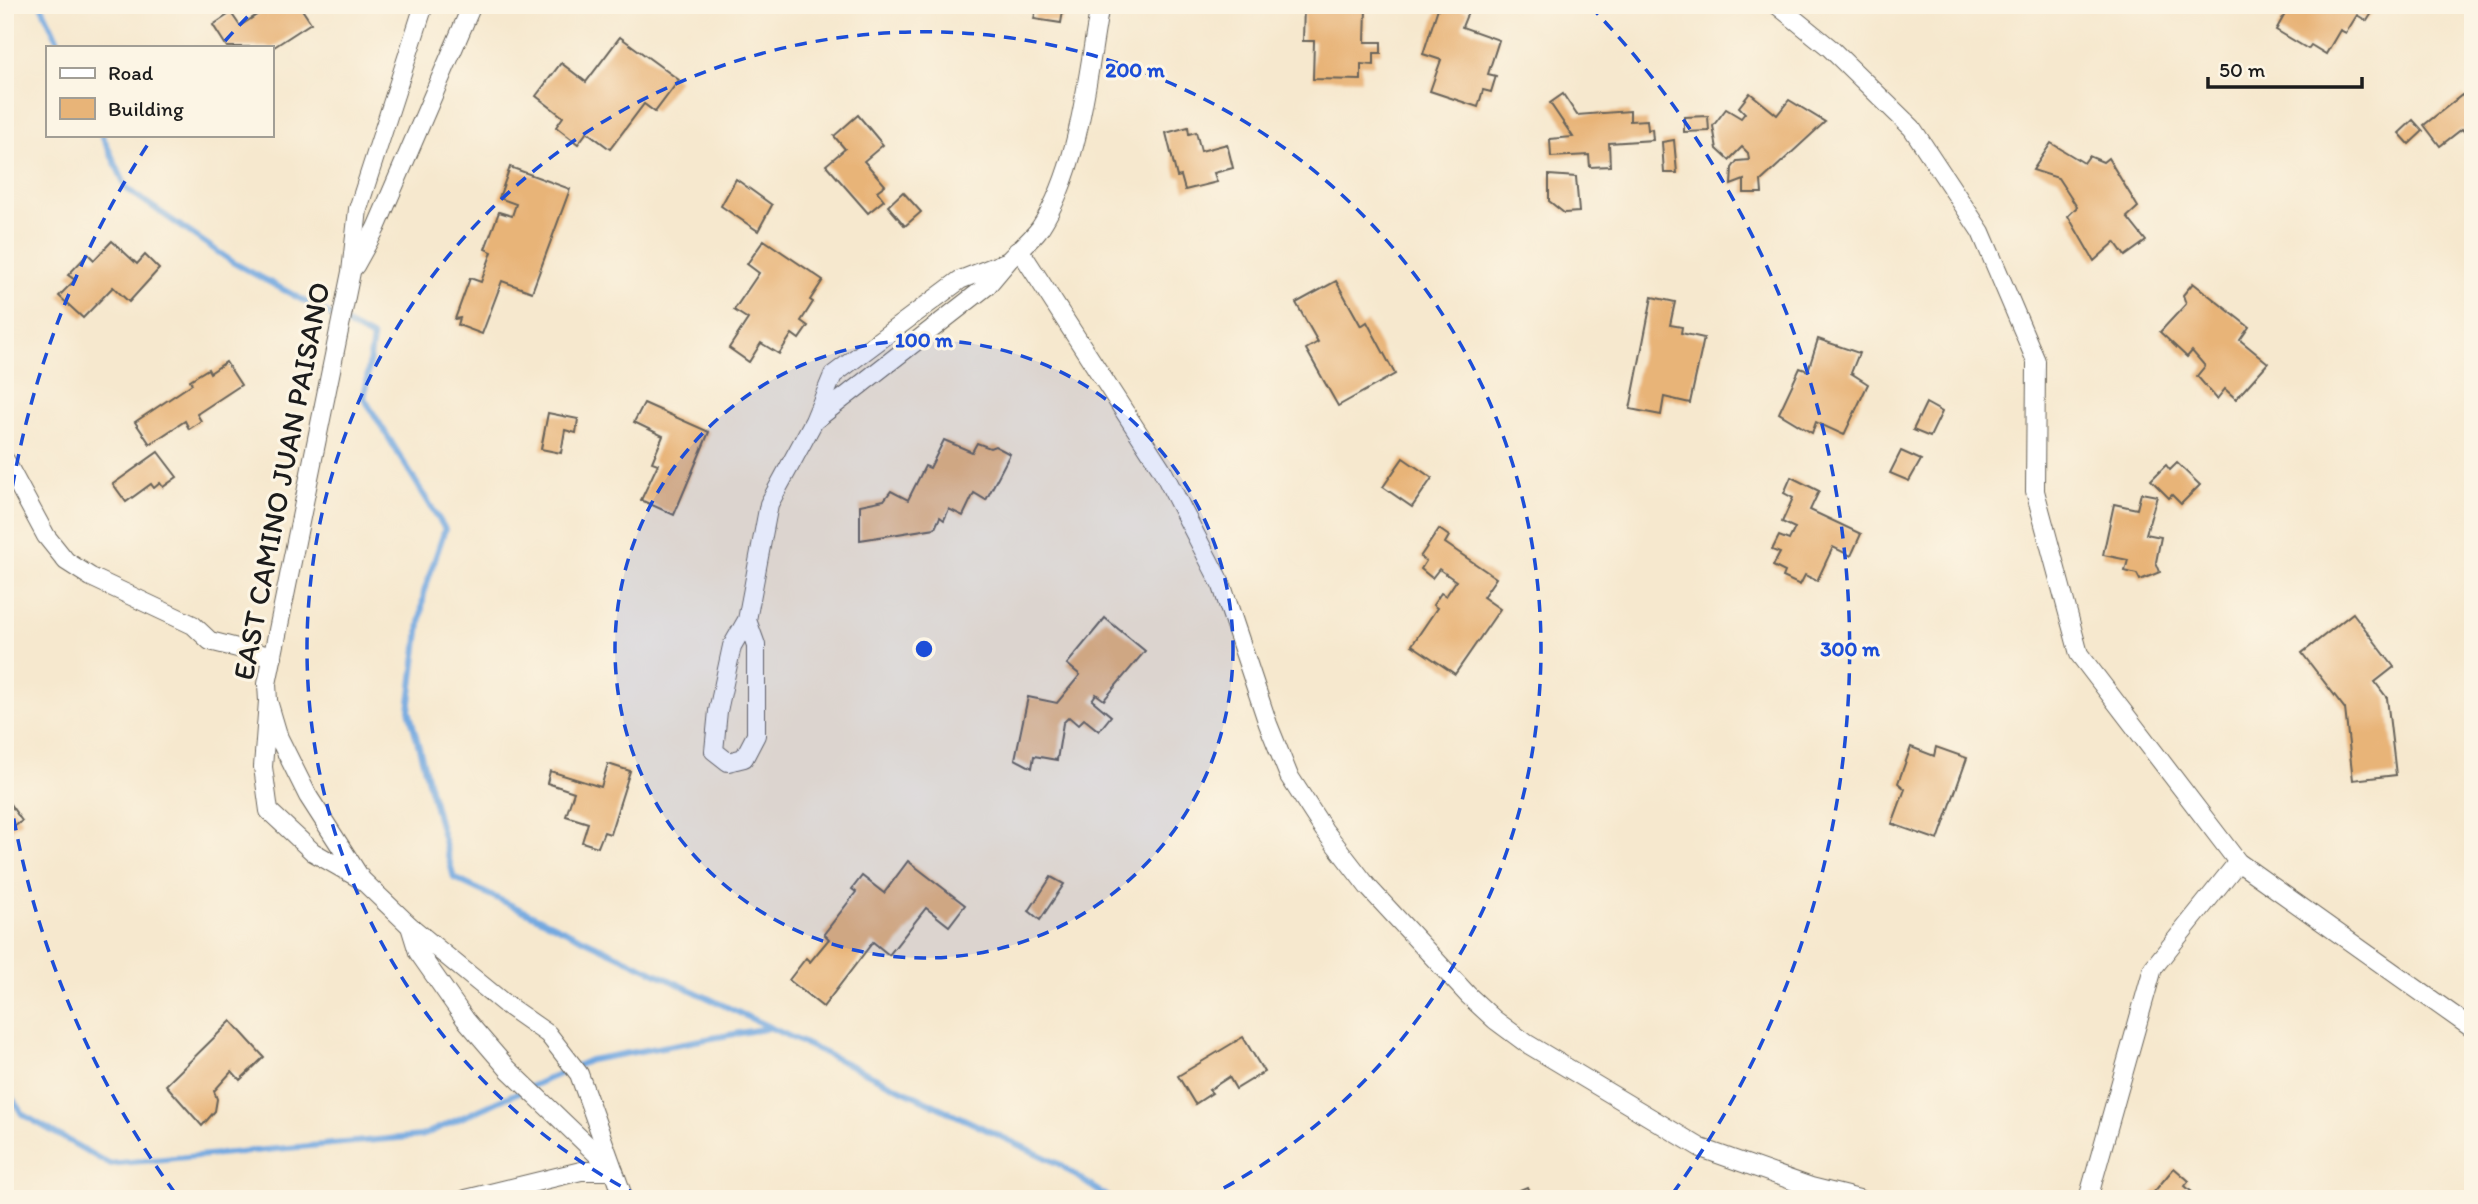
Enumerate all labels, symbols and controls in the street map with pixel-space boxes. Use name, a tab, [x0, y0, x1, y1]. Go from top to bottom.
legend	[46, 46, 273, 136]
scale bar	[2208, 46, 2362, 90]
text: 200 m	[1105, 57, 1165, 82]
text: 50 m	[2219, 57, 2266, 82]
text: Road	[108, 60, 154, 85]
text: Building	[108, 96, 184, 121]
street label: EAST CAMINO JUAN PAISANO	[224, 279, 338, 683]
text: 100 m	[895, 327, 953, 352]
text: 300 m	[1820, 636, 1880, 661]
centre of rings	[912, 637, 936, 661]

